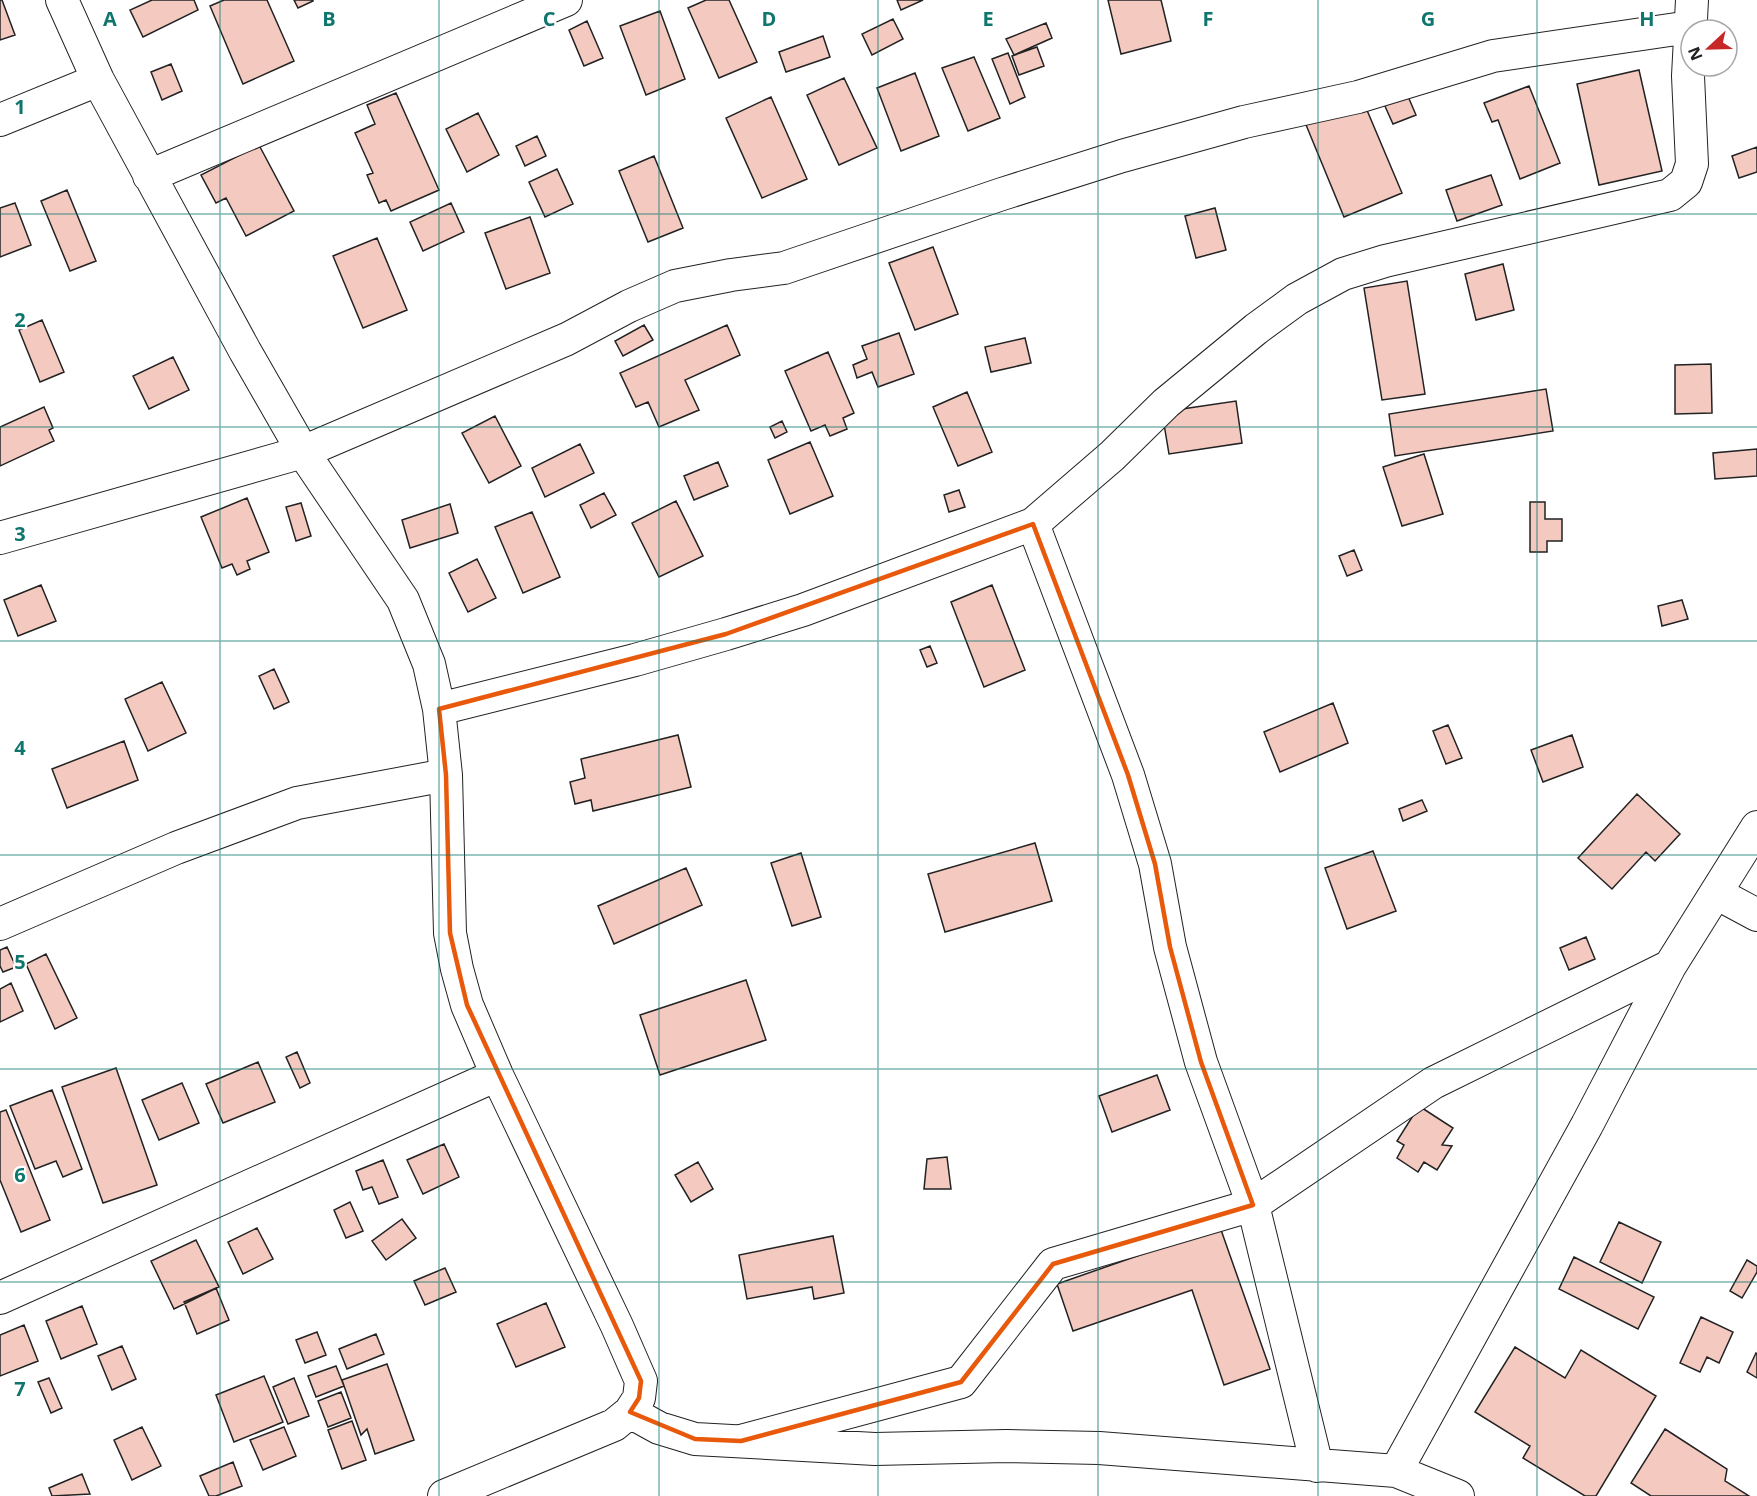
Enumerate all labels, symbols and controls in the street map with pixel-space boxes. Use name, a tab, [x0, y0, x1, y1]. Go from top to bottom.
text: A	[103, 5, 117, 32]
text: B	[322, 5, 336, 32]
text: C	[543, 5, 556, 32]
text: D	[762, 5, 776, 32]
text: E	[982, 5, 994, 32]
text: F	[1203, 5, 1213, 32]
text: G	[1421, 5, 1435, 32]
text: H	[1639, 5, 1655, 32]
north arrow	[1679, 18, 1739, 78]
text: N	[1682, 43, 1708, 64]
text: 1	[14, 93, 26, 120]
text: 2	[14, 306, 26, 333]
text: 3	[14, 520, 26, 547]
text: 4	[14, 734, 26, 761]
text: 5	[14, 948, 26, 975]
text: 6	[14, 1161, 26, 1188]
text: 7	[14, 1375, 26, 1402]

